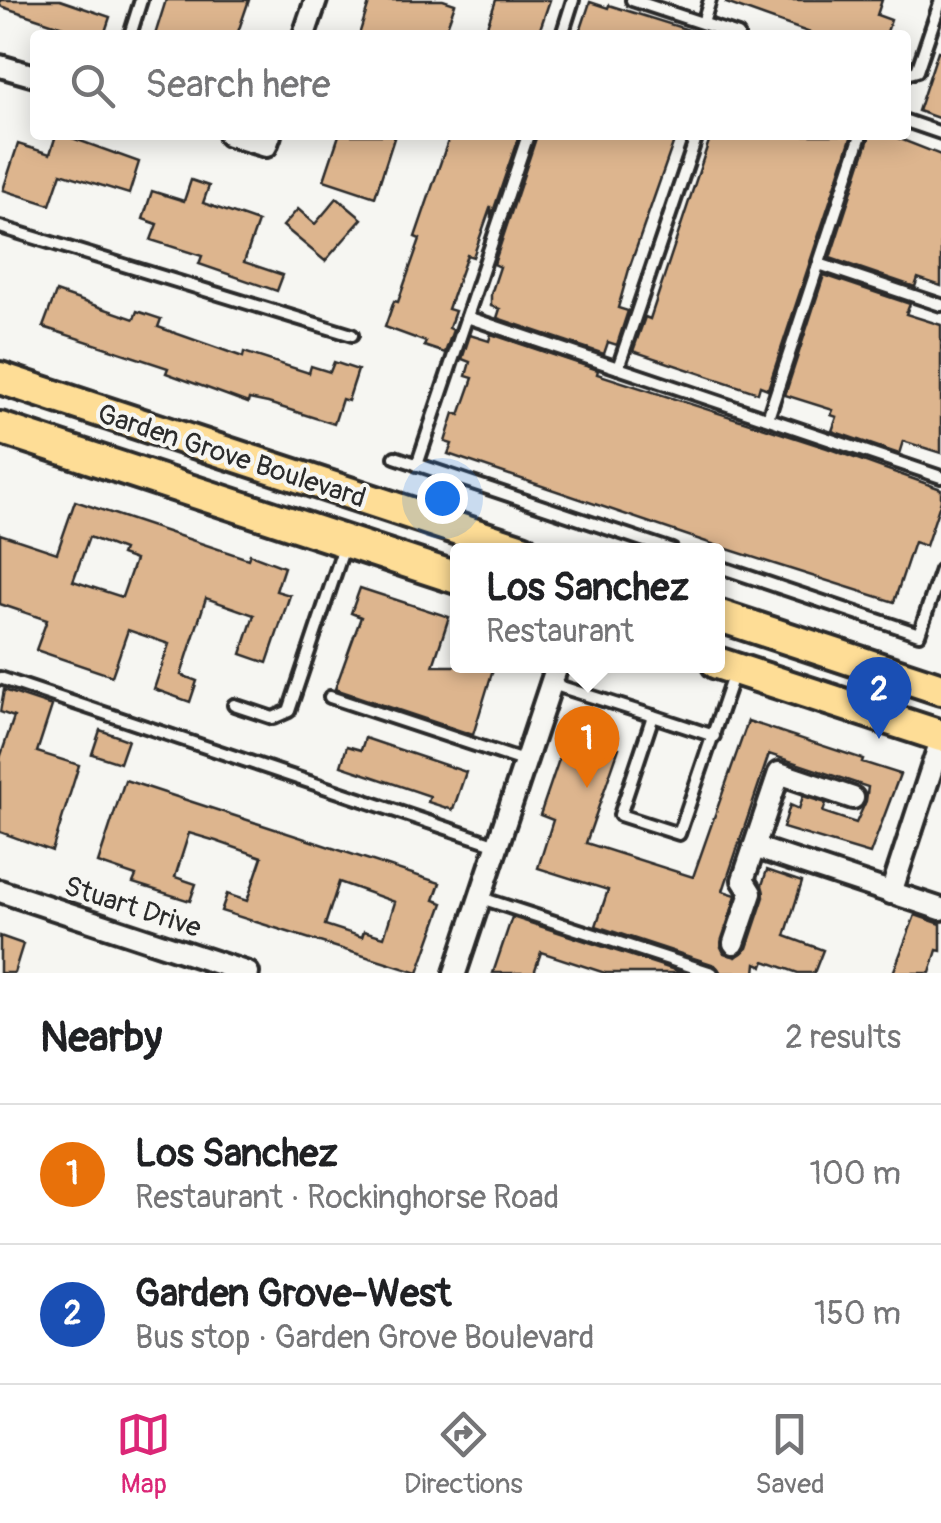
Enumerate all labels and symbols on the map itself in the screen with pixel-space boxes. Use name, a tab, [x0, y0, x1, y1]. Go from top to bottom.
street label: Garden Grove Boulevard	[93, 397, 370, 516]
your location	[417, 473, 468, 524]
pin: 2	[846, 656, 912, 739]
pin: 1	[554, 706, 620, 788]
street label: Stuart Drive	[60, 869, 206, 946]

